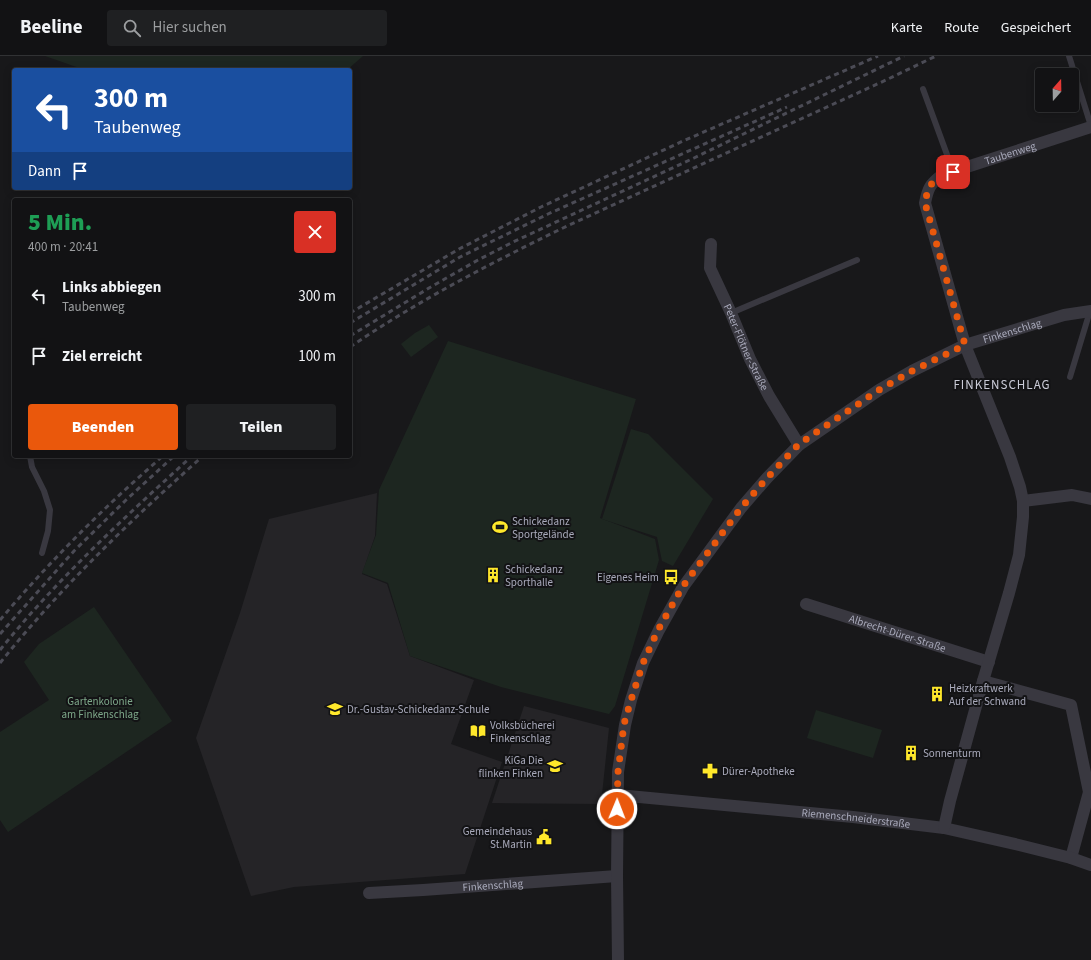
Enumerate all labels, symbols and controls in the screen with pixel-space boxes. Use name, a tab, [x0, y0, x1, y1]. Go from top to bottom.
search box	[107, 10, 387, 46]
text: Beeline	[20, 14, 83, 41]
icon: search	[121, 17, 143, 39]
text: Hier suchen	[153, 17, 227, 38]
text: Karte	[891, 18, 922, 38]
text: Route	[944, 18, 979, 38]
text: Gespeichert	[1001, 18, 1071, 38]
north arrow	[1035, 68, 1079, 112]
map controls	[1035, 68, 1079, 112]
text: 300 m	[94, 78, 168, 118]
icon: left	[28, 84, 80, 136]
text: Taubenweg	[94, 115, 181, 140]
street label: Taubenweg	[983, 138, 1038, 168]
pin	[936, 155, 970, 189]
icon: arrive	[69, 160, 91, 182]
text: Dann	[28, 161, 61, 182]
icon: arrive	[942, 161, 964, 183]
text: 5 Min.	[28, 205, 92, 240]
button: close	[294, 211, 336, 253]
text: 400 m · 20:41	[28, 238, 98, 256]
text: Links abbiegen	[62, 277, 161, 298]
icon: left	[28, 285, 50, 307]
text: 300 m	[298, 286, 336, 307]
text: Taubenweg	[62, 298, 125, 316]
street label: Peter-Flötner-Straße	[720, 301, 773, 393]
street label: Finkenschlag	[981, 315, 1044, 347]
icon: arrive	[28, 345, 50, 367]
text: Ziel erreicht	[62, 346, 142, 367]
text: 100 m	[298, 346, 336, 367]
district label: FINKENSCHLAG	[953, 376, 1051, 394]
button: Beenden	[28, 404, 178, 450]
button: Teilen	[186, 404, 336, 450]
place label: Schickedanz Sportgelände	[512, 514, 575, 542]
sports icon: Schickedanz Sportgelände	[491, 518, 509, 536]
place label: Schickedanz Sporthalle	[505, 562, 563, 590]
building icon: Schickedanz Sporthalle	[484, 566, 502, 584]
bus stop icon: Eigenes Heim	[662, 568, 680, 586]
place label: Eigenes Heim	[597, 570, 659, 585]
street label: Albrecht-Dürer-Straße	[847, 611, 948, 656]
place label: Heizkraftwerk Auf der Schwand	[949, 681, 1026, 709]
building icon: Heizkraftwerk Auf der Schwand	[928, 685, 946, 703]
park label: Gartenkolonie am Finkenschlag	[61, 694, 139, 722]
school or university icon: Dr.-Gustav-Schickedanz-Schule	[326, 700, 344, 718]
place label: Dr.-Gustav-Schickedanz-Schule	[347, 702, 490, 717]
place label: Volksbücherei Finkenschlag	[490, 718, 555, 746]
library icon: Volksbücherei Finkenschlag	[469, 722, 487, 740]
building icon: Sonnenturm	[902, 744, 920, 762]
place label: Sonnenturm	[923, 746, 981, 761]
place label: KiGa Die flinken Finken	[478, 753, 544, 781]
school or university icon: KiGa Die flinken Finken	[546, 757, 564, 775]
pharmacy icon: Dürer-Apotheke	[701, 762, 719, 780]
place label: Dürer-Apotheke	[722, 764, 795, 779]
position arrow	[596, 788, 638, 830]
street label: Riemenschneiderstraße	[801, 805, 912, 831]
place label: Gemeindehaus St.Martin	[463, 824, 532, 852]
public building icon: Gemeindehaus St.Martin	[535, 828, 553, 846]
street label: Finkenschlag	[462, 875, 524, 895]

